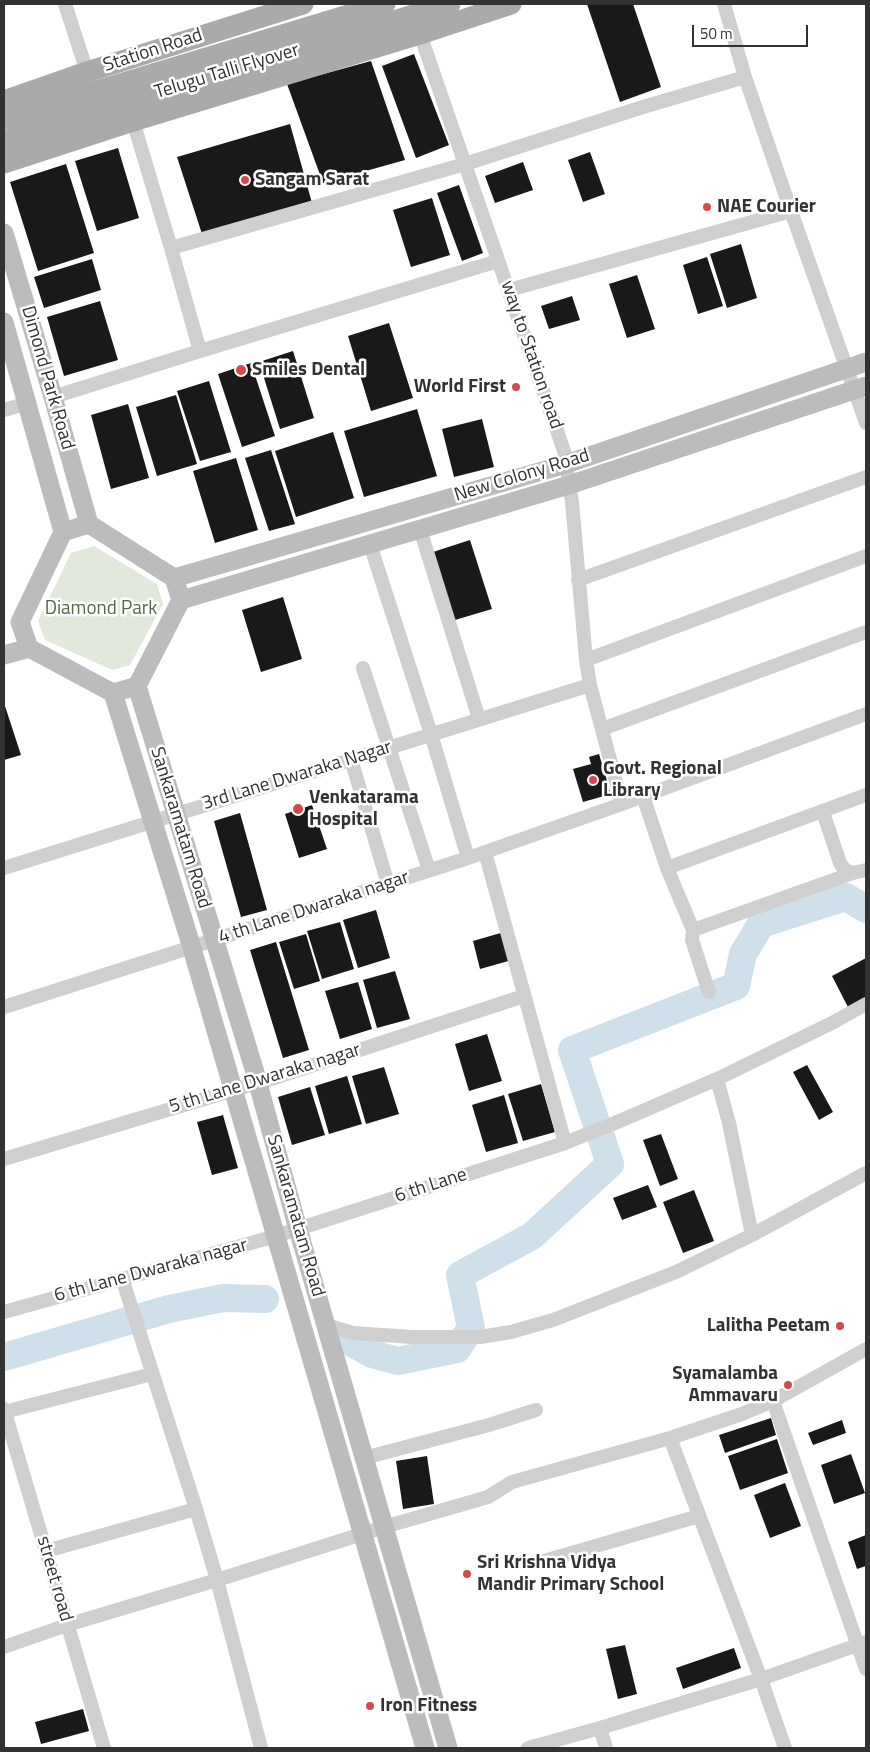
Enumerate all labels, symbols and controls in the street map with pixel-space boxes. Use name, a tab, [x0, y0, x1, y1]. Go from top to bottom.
scale bar	[695, 15, 811, 47]
text: 50 m	[700, 22, 733, 45]
street label: Station Road	[101, 24, 205, 78]
street label: Telugu Talli Flyover	[152, 39, 302, 105]
place label: Sangam Sarat	[255, 169, 369, 191]
marker: Sangam Sarat	[239, 174, 251, 186]
place label: NAE Courier	[717, 196, 816, 218]
marker: NAE Courier	[701, 201, 713, 213]
street label: way to Station road	[495, 278, 567, 432]
street label: Dimond Park Road	[16, 304, 78, 452]
place label: Smiles Dental	[252, 359, 365, 381]
marker: Smiles Dental	[234, 363, 248, 377]
place label: World First	[414, 376, 506, 398]
marker: World First	[510, 381, 522, 393]
street label: New Colony Road	[452, 445, 592, 507]
park label: Diamond Park	[45, 598, 157, 620]
street label: 3rd Lane Dwaraka Nagar	[199, 736, 395, 816]
street label: Sankaramatam Road	[145, 745, 215, 911]
place label: Govt. Regional Library	[603, 758, 722, 802]
marker: Govt. Regional Library	[587, 774, 599, 786]
place label: Venkatarama Hospital	[309, 787, 419, 831]
marker: Venkatarama Hospital	[291, 802, 305, 816]
street label: 4 th Lane Dwaraka nagar	[216, 866, 412, 950]
street label: 5 th Lane Dwaraka nagar	[166, 1039, 364, 1119]
street label: Sankaramatam Road	[261, 1132, 329, 1300]
street label: 6 th Lane	[392, 1164, 470, 1208]
street label: 6 th Lane Dwaraka nagar	[52, 1234, 250, 1308]
place label: Lalitha Peetam	[707, 1315, 830, 1337]
marker: Lalitha Peetam	[834, 1320, 846, 1332]
place label: Syamalamba Ammavaru	[672, 1363, 778, 1407]
marker: Syamalamba Ammavaru	[782, 1379, 794, 1391]
street label: street road	[31, 1534, 77, 1624]
place label: Sri Krishna Vidya Mandir Primary School	[477, 1552, 664, 1596]
marker: Sri Krishna Vidya Mandir Primary School	[461, 1568, 473, 1580]
place label: Iron Fitness	[380, 1695, 477, 1717]
marker: Iron Fitness	[364, 1700, 376, 1712]

